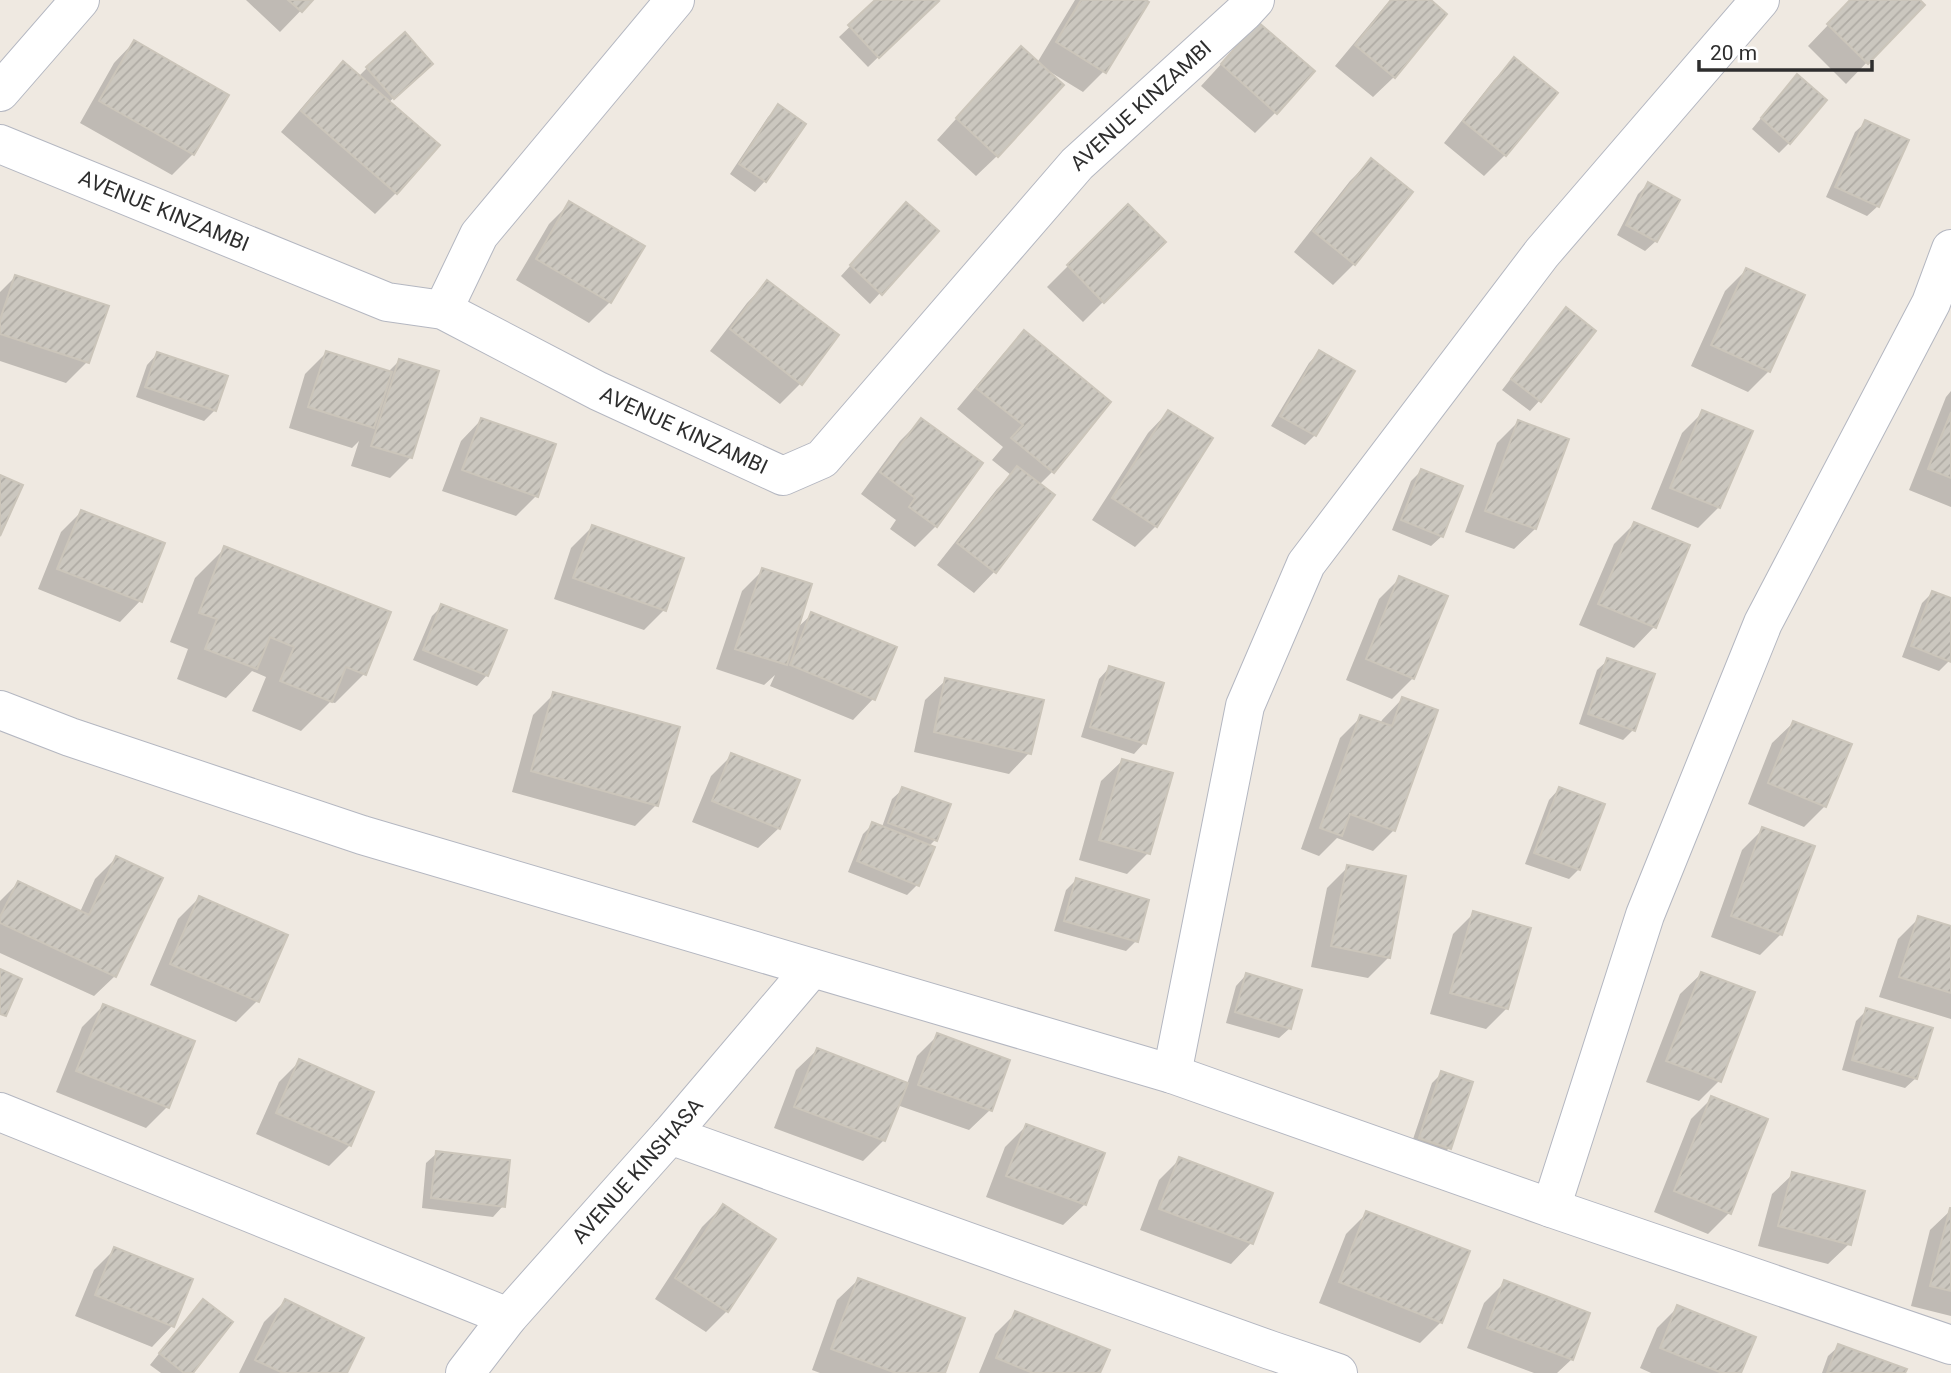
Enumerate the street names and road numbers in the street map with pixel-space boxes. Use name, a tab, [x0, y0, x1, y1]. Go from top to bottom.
street label: AVENUE KINZAMBI	[1066, 36, 1216, 176]
street label: AVENUE KINZAMBI	[75, 166, 252, 256]
street label: AVENUE KINZAMBI	[596, 382, 771, 479]
street label: AVENUE KINSHASA	[567, 1093, 708, 1248]

